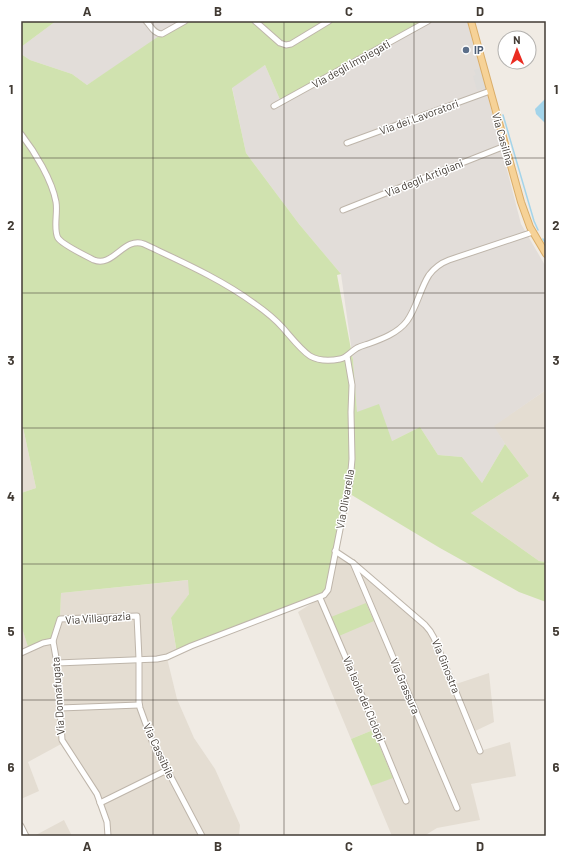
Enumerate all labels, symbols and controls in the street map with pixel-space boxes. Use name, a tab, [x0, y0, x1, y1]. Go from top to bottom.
text: A	[83, 3, 92, 19]
text: B	[214, 3, 222, 19]
text: C	[345, 3, 353, 19]
text: D	[476, 3, 484, 19]
north arrow	[497, 30, 537, 70]
text: N	[513, 33, 521, 46]
street label: Via degli Impiegati	[309, 37, 392, 90]
place label: IP	[474, 43, 484, 56]
marker: IP	[461, 45, 471, 55]
text: 1	[9, 81, 13, 97]
text: 1	[554, 81, 558, 97]
street label: Via dei Lavoratori	[378, 96, 460, 137]
street label: Via Casilina	[490, 111, 517, 167]
street label: Via degli Artigiani	[383, 156, 465, 199]
text: 2	[7, 217, 15, 233]
text: 2	[552, 217, 560, 233]
text: 3	[7, 352, 15, 368]
text: 3	[552, 352, 560, 368]
street label: Via Olivarella	[333, 468, 356, 530]
text: 4	[7, 488, 15, 504]
text: 4	[552, 488, 560, 504]
street label: Via Villagrazia	[65, 609, 131, 626]
text: 5	[7, 623, 15, 639]
text: 5	[552, 623, 560, 639]
street label: Via Ginostra	[430, 637, 463, 695]
street label: Via Isole dei Ciclopi	[341, 654, 388, 744]
street label: Via Grassura	[388, 656, 423, 716]
street label: Via Donnafugata	[48, 657, 67, 736]
street label: Via Cassibile	[141, 721, 178, 781]
text: 6	[8, 759, 15, 775]
text: 6	[553, 759, 560, 775]
text: A	[83, 838, 92, 854]
text: B	[214, 838, 222, 854]
text: C	[345, 838, 353, 854]
text: D	[476, 838, 484, 854]

